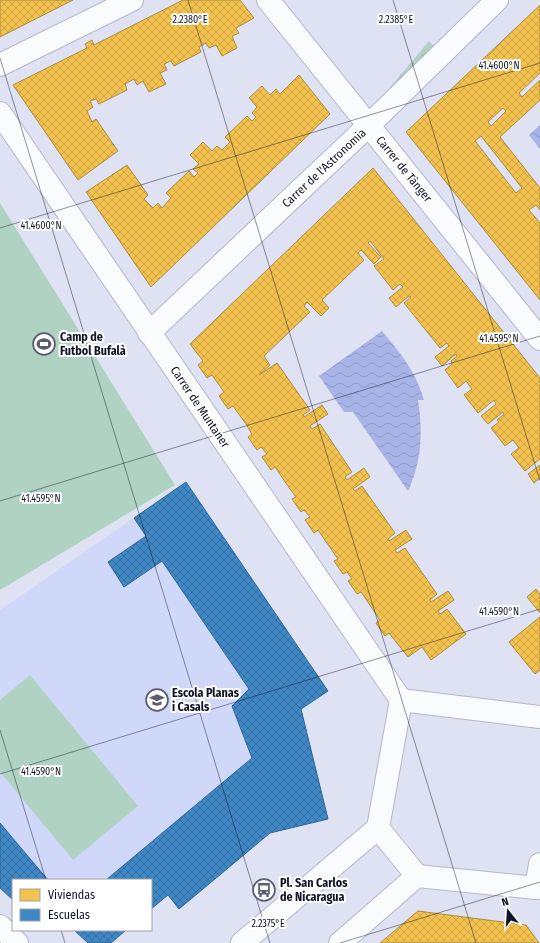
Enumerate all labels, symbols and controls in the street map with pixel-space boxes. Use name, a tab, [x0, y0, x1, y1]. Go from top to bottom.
text: 2.2380°E	[172, 14, 208, 26]
text: 2.2385°E	[379, 14, 413, 26]
text: 41.4600°N	[479, 60, 519, 72]
street label: Carrer de l'Astronomia	[279, 126, 369, 210]
street label: Carrer de Tànger	[373, 133, 435, 205]
text: 41.4600°N	[21, 220, 61, 232]
place label: Camp de Futbol Bufalà	[60, 330, 126, 358]
sports icon: Camp de Futbol Bufalà	[31, 331, 57, 357]
text: 41.4595°N	[479, 333, 519, 345]
street label: Carrer de Muntaner	[168, 364, 233, 451]
text: 41.4595°N	[21, 493, 61, 505]
text: 41.4590°N	[479, 606, 519, 618]
place label: Escola Planas i Casals	[172, 686, 240, 714]
school or university icon: Escola Planas i Casals	[144, 687, 170, 713]
text: 41.4590°N	[21, 766, 61, 778]
place label: Pl. San Carlos de Nicaragua	[280, 876, 348, 904]
bus stop icon: Pl. San Carlos de Nicaragua	[251, 877, 277, 903]
legend	[12, 879, 152, 931]
text: Viviendas	[48, 888, 95, 902]
north arrow	[488, 891, 528, 931]
text: N	[500, 895, 510, 909]
text: Escuelas	[48, 908, 90, 922]
text: 2.2375°E	[251, 918, 285, 930]

